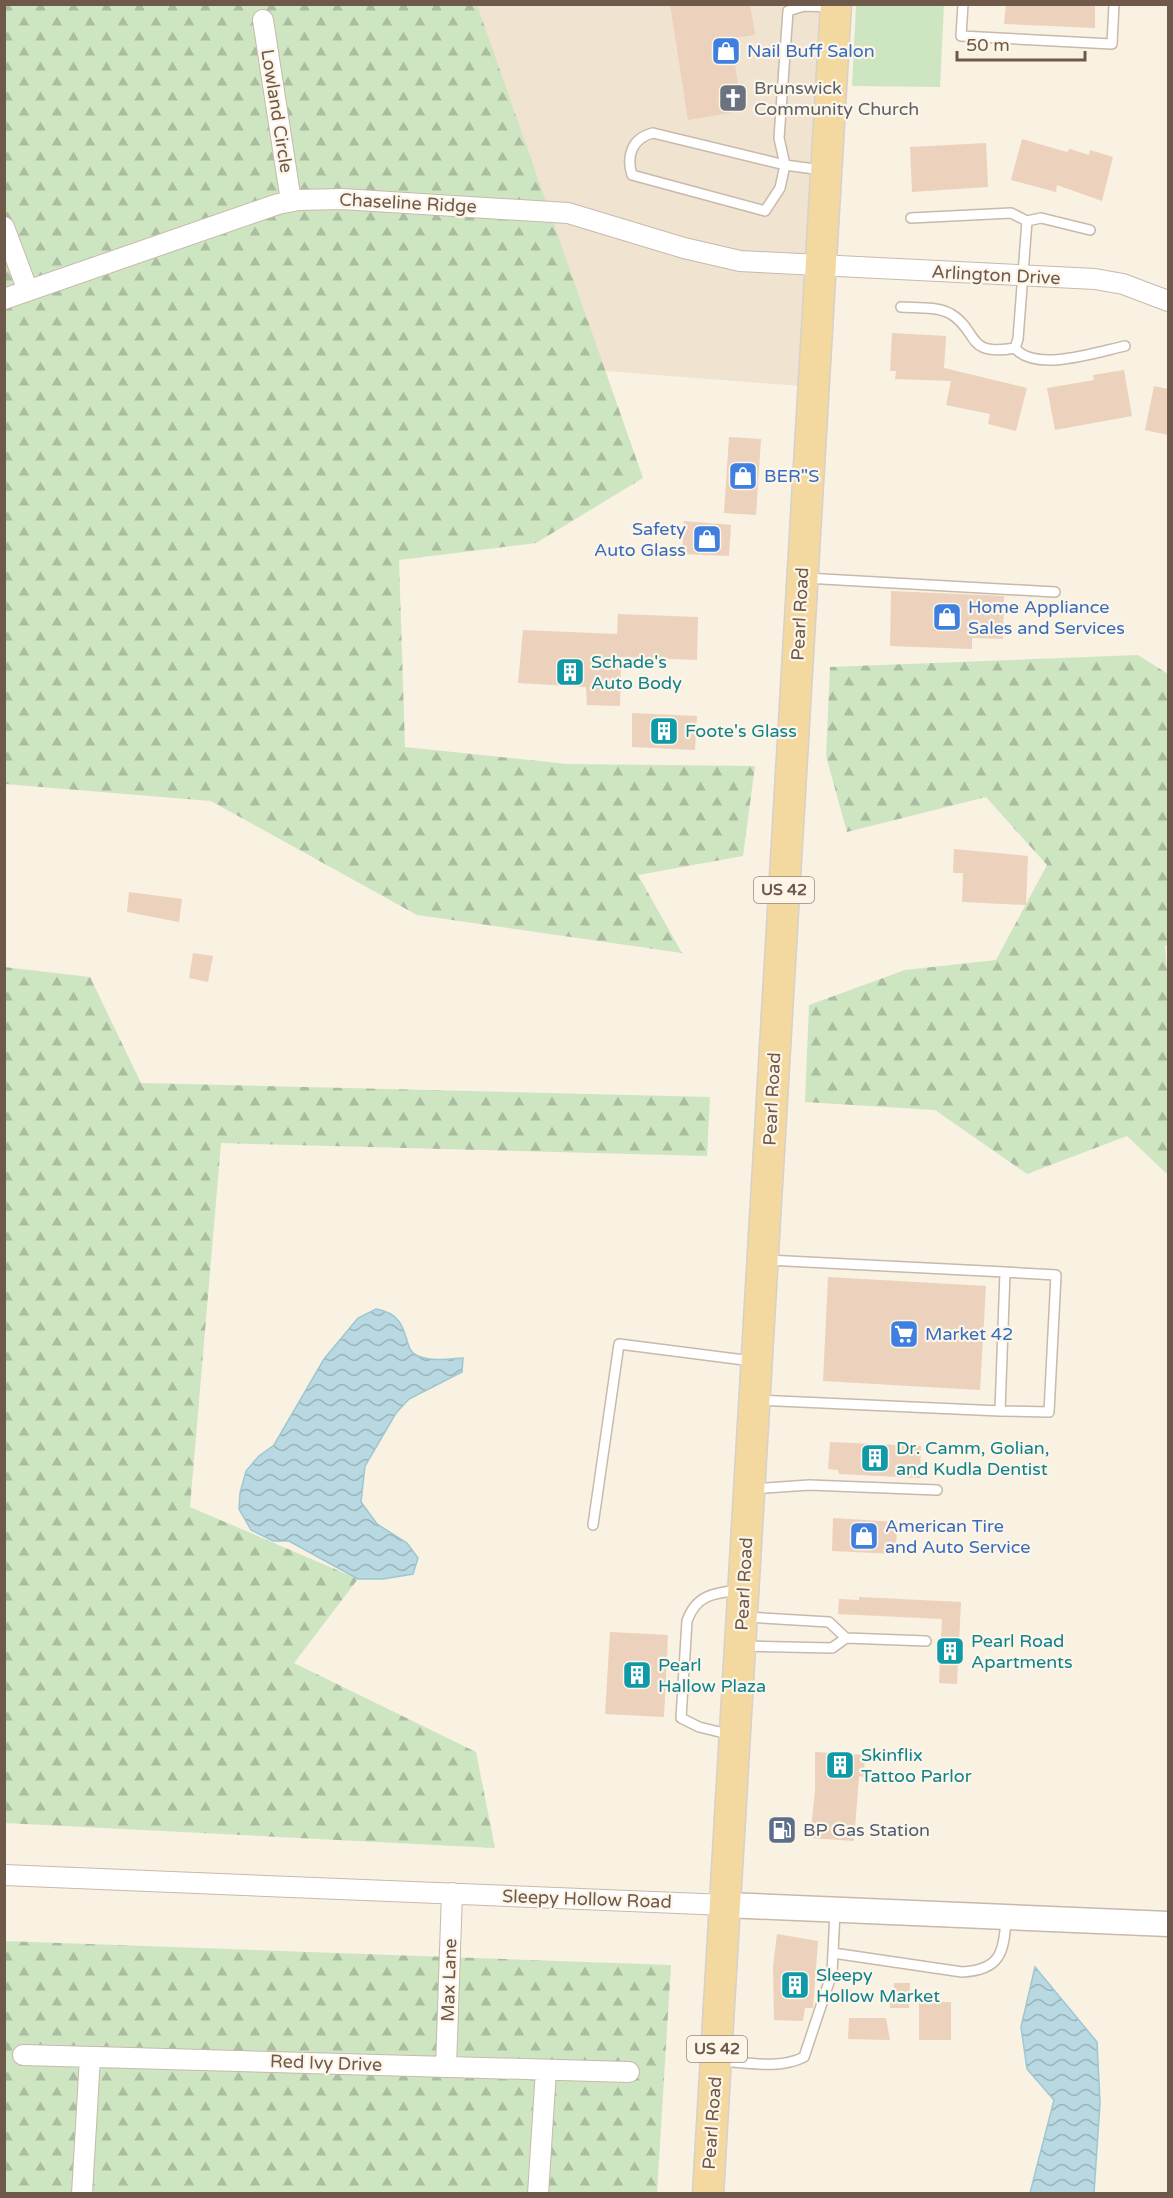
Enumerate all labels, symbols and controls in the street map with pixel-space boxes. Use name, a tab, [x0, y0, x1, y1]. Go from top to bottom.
scale bar	[957, 24, 1084, 62]
text: 50 m	[966, 34, 1010, 56]
shop icon: Nail Buff Salon	[710, 35, 742, 67]
place label: Nail Buff Salon	[747, 40, 875, 62]
street label: Lowland Circle	[256, 48, 298, 174]
place label: Brunswick Community Church	[754, 77, 919, 120]
church icon: Brunswick Community Church	[717, 82, 749, 114]
street label: Chaseline Ridge	[339, 188, 477, 218]
street label: Arlington Drive	[931, 261, 1061, 289]
shop icon: BER"S	[727, 460, 759, 492]
place label: BER"S	[764, 465, 819, 487]
place label: Safety Auto Glass	[594, 518, 686, 561]
shop icon: Safety Auto Glass	[691, 523, 723, 555]
street label: Pearl Road	[787, 567, 813, 661]
place label: Home Appliance Sales and Services	[968, 596, 1125, 639]
shop icon: Home Appliance Sales and Services	[931, 601, 963, 633]
place label: Schade's Auto Body	[591, 651, 682, 694]
building icon: Schade's Auto Body	[554, 656, 586, 688]
building icon: Foote's Glass	[648, 715, 680, 747]
place label: Foote's Glass	[685, 720, 797, 742]
road number: US 42	[754, 877, 814, 903]
street label: Pearl Road	[759, 1052, 785, 1146]
supermarket icon: Market 42	[888, 1318, 920, 1350]
place label: Market 42	[925, 1323, 1013, 1345]
place label: Dr. Camm, Golian, and Kudla Dentist	[896, 1437, 1049, 1480]
building icon: Dr. Camm, Golian, and Kudla Dentist	[859, 1442, 891, 1474]
place label: American Tire and Auto Service	[885, 1515, 1031, 1558]
shop icon: American Tire and Auto Service	[848, 1520, 880, 1552]
street label: Pearl Road	[731, 1537, 757, 1631]
place label: Pearl Road Apartments	[971, 1630, 1073, 1673]
building icon: Pearl Road Apartments	[934, 1635, 966, 1667]
place label: Pearl Hallow Plaza	[658, 1654, 766, 1697]
building icon: Pearl Hallow Plaza	[621, 1659, 653, 1691]
place label: Skinflix Tattoo Parlor	[861, 1744, 972, 1787]
building icon: Skinflix Tattoo Parlor	[824, 1749, 856, 1781]
fuel station icon: BP Gas Station	[766, 1814, 798, 1846]
place label: BP Gas Station	[803, 1819, 930, 1841]
street label: Sleepy Hollow Road	[502, 1885, 672, 1913]
street label: Max Lane	[437, 1938, 461, 2022]
place label: Sleepy Hollow Market	[816, 1964, 940, 2007]
building icon: Sleepy Hollow Market	[779, 1969, 811, 2001]
road number: US 42	[687, 2036, 747, 2062]
street label: Red Ivy Drive	[270, 2050, 382, 2076]
street label: Pearl Road	[698, 2076, 726, 2170]

